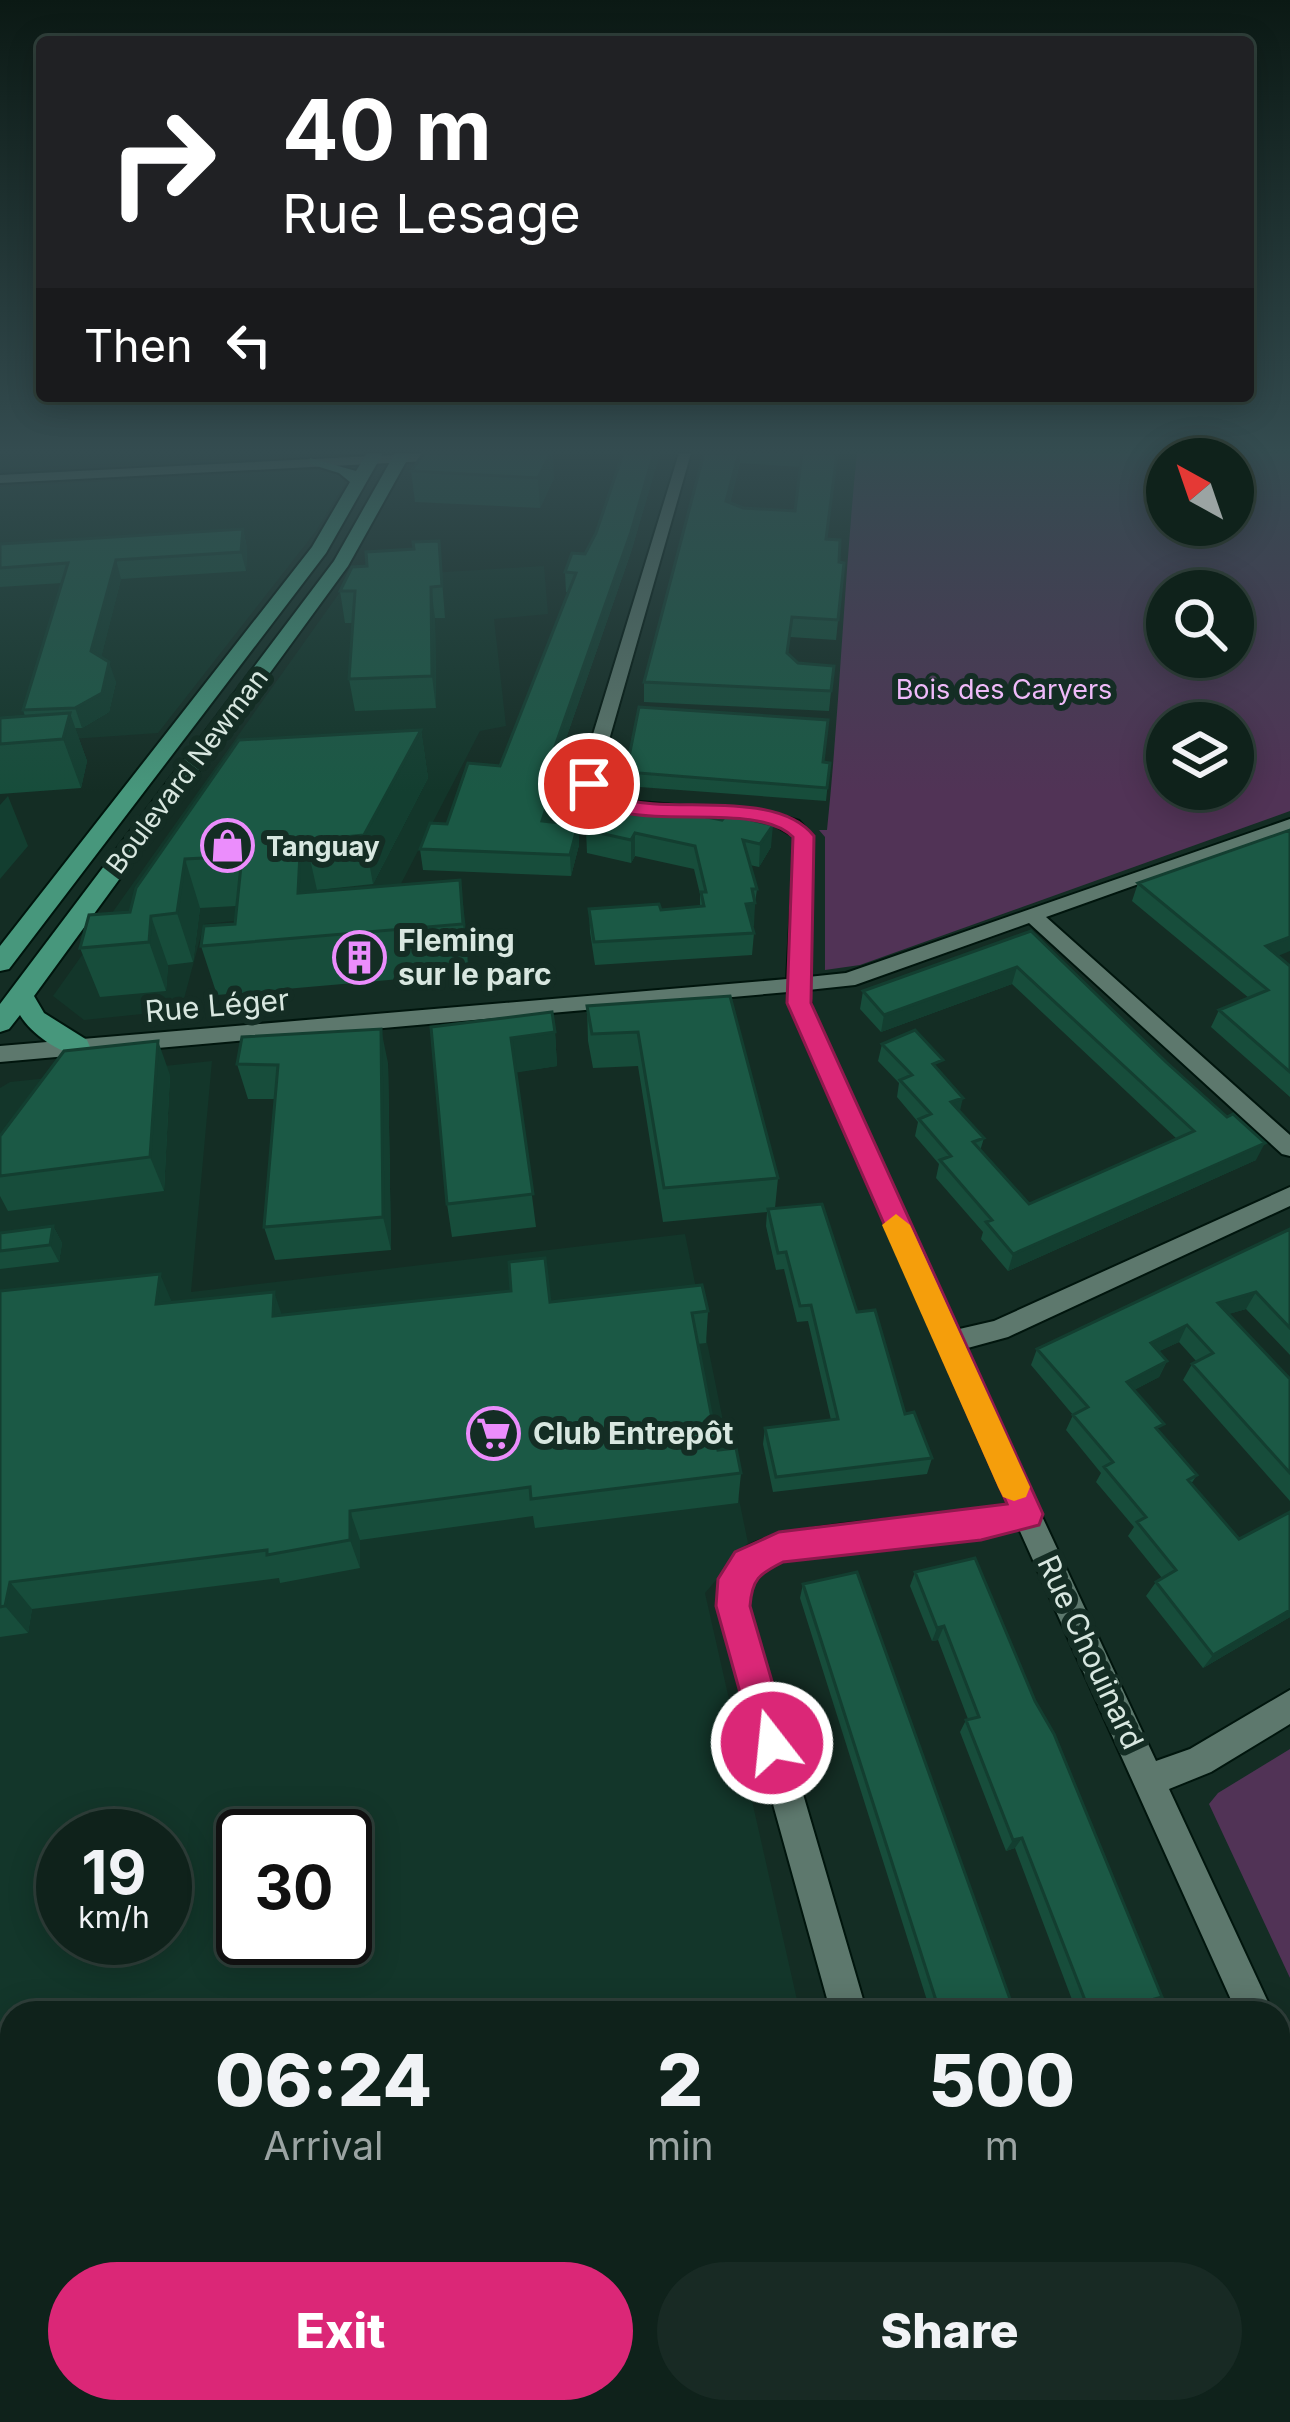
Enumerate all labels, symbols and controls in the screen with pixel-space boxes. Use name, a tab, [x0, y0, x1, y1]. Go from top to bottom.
text: 40 m	[282, 79, 492, 180]
icon: right	[84, 84, 240, 240]
text: Rue Lesage	[282, 181, 581, 246]
icon: left	[216, 312, 282, 378]
text: Then	[84, 318, 192, 373]
north arrow	[1146, 438, 1254, 546]
map controls	[1146, 438, 1254, 810]
button: search	[1146, 570, 1254, 678]
street label: Boulevard Newman	[99, 662, 275, 880]
park label: Bois des Caryers	[896, 673, 1112, 706]
button: layers	[1146, 702, 1254, 810]
pin	[538, 733, 640, 835]
icon: arrive	[556, 751, 622, 817]
shop icon: Tanguay	[199, 818, 255, 874]
place label: Tanguay	[266, 830, 380, 863]
place label: Fleming sur le parc	[398, 922, 552, 992]
building icon: Fleming sur le parc	[331, 929, 387, 985]
street label: Rue Léger	[143, 981, 291, 1029]
supermarket icon: Club Entrepôt	[466, 1405, 522, 1461]
place label: Club Entrepôt	[533, 1415, 734, 1451]
street label: Rue Chouinard	[1030, 1550, 1152, 1754]
position arrow	[709, 1680, 835, 1806]
speed limit sign: 30	[216, 1809, 372, 1965]
text: 19	[82, 1836, 146, 1908]
text: km/h	[78, 1899, 150, 1935]
text: 06:24	[215, 2036, 432, 2123]
text: 2	[657, 2036, 703, 2123]
text: 500	[929, 2036, 1075, 2123]
text: Arrival	[263, 2122, 384, 2169]
text: min	[647, 2122, 714, 2169]
text: m	[985, 2122, 1019, 2169]
button: Exit	[48, 2262, 633, 2400]
button: Share	[657, 2262, 1242, 2400]

